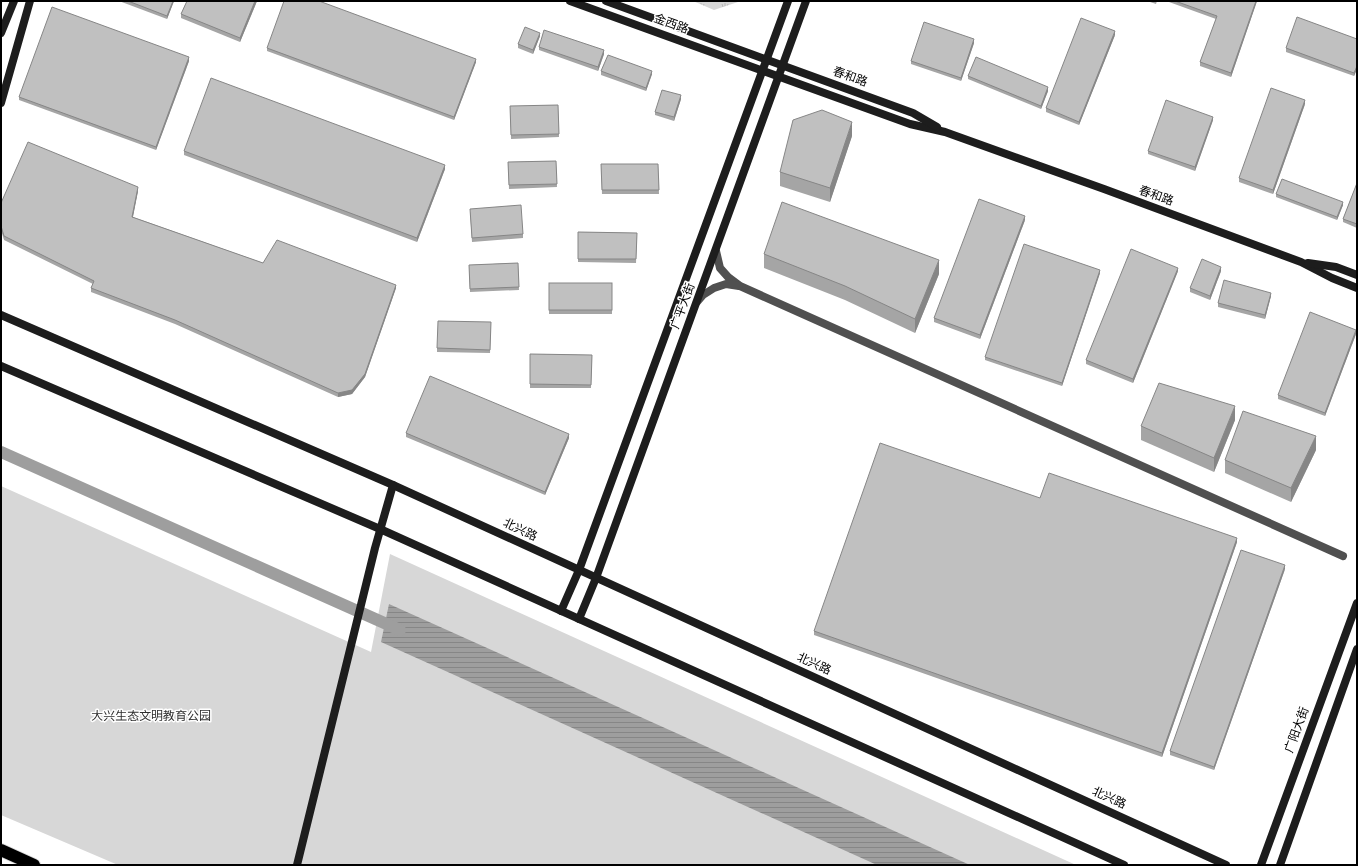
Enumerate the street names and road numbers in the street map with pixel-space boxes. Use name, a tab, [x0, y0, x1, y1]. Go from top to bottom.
street label: 金西路	[651, 10, 691, 38]
street label: 春和路	[830, 63, 870, 91]
street label: 春和路	[1136, 182, 1176, 210]
street label: 广平大街	[667, 281, 699, 331]
street label: 北兴路	[500, 515, 540, 545]
street label: 北兴路	[794, 649, 834, 679]
street label: 广阳大街	[1281, 705, 1313, 755]
street label: 北兴路	[1089, 783, 1129, 813]

